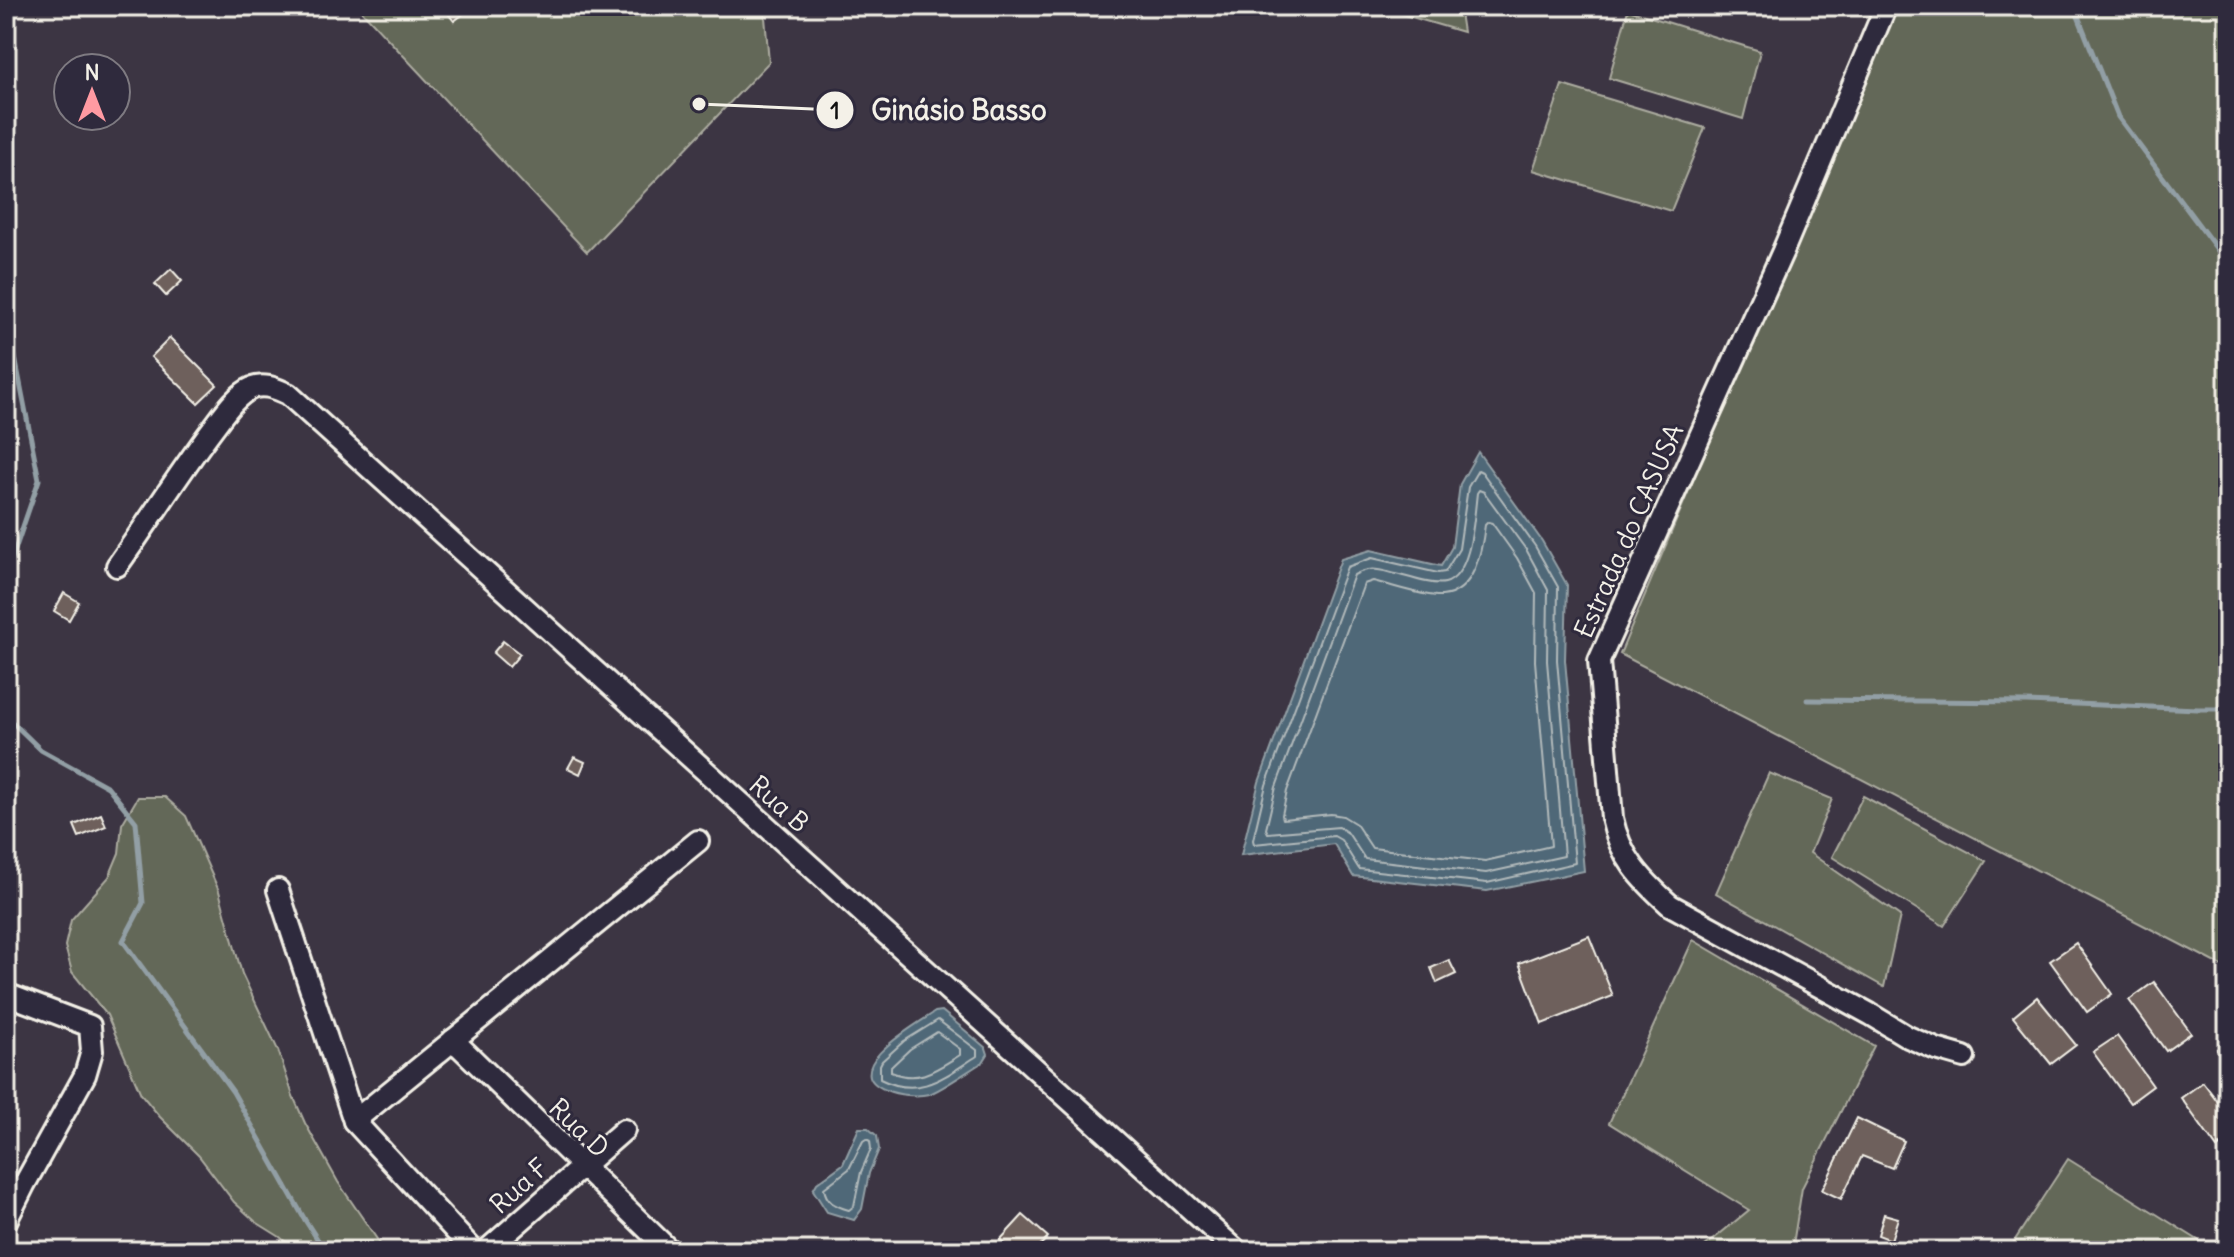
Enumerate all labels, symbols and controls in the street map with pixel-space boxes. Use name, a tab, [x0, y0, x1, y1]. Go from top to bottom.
north arrow	[52, 52, 132, 132]
text: N	[84, 58, 100, 86]
callout: Ginásio Basso	[815, 84, 1062, 136]
text: Ginásio Basso	[871, 92, 1047, 128]
text: 1	[830, 95, 840, 125]
street label: Estrada do CASUSA	[1567, 419, 1690, 643]
street label: Rua B	[742, 768, 816, 839]
street label: Rua D	[542, 1091, 616, 1164]
street label: Rua F	[483, 1151, 555, 1220]

